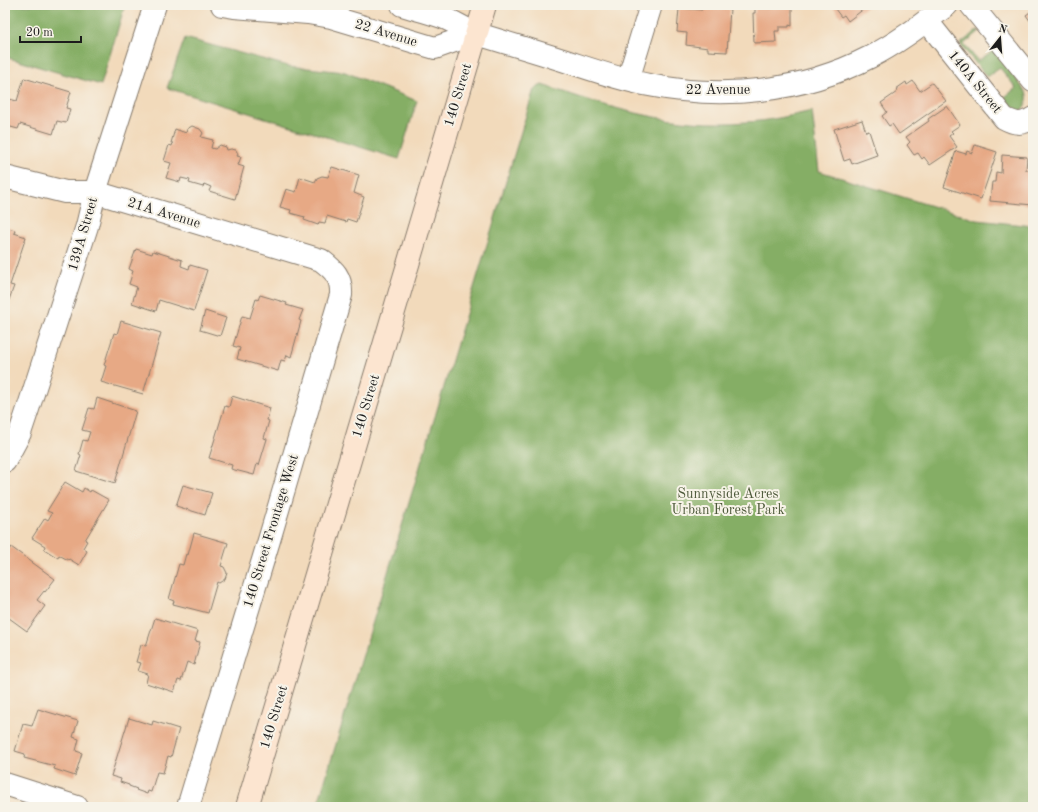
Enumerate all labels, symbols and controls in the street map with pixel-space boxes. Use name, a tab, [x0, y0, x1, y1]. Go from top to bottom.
street label: 22 Avenue	[353, 17, 419, 49]
scale bar	[20, 18, 81, 44]
north arrow	[980, 18, 1020, 58]
text: N	[997, 23, 1009, 37]
text: 20 m	[26, 27, 53, 39]
street label: 140A Street	[946, 48, 1004, 116]
street label: 140 Street	[442, 62, 474, 128]
street label: 22 Avenue	[686, 83, 750, 97]
street label: 139A Street	[66, 195, 100, 272]
street label: 21A Avenue	[126, 195, 202, 231]
street label: 140 Street	[350, 373, 382, 439]
street label: 140 Street Frontage West	[241, 452, 301, 609]
park label: Sunnyside Acres Urban Forest Park	[671, 487, 785, 517]
street label: 140 Street	[258, 684, 290, 750]

